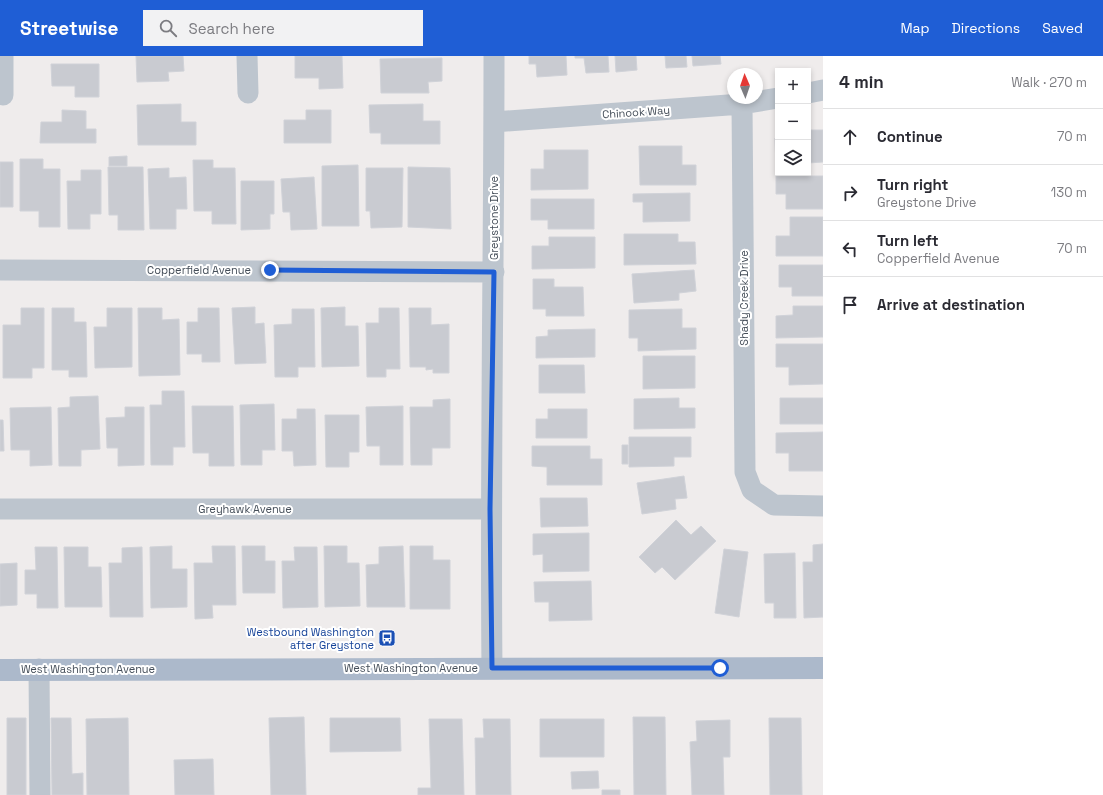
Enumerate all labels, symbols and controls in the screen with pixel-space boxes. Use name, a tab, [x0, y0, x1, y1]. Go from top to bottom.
search box	[143, 10, 423, 46]
text: Streetwise	[20, 16, 119, 41]
icon: search	[157, 17, 179, 39]
text: Search here	[189, 19, 275, 38]
text: Map	[900, 19, 930, 37]
text: Directions	[952, 19, 1020, 37]
text: Saved	[1042, 19, 1083, 37]
north arrow	[727, 68, 763, 104]
map controls	[775, 68, 811, 176]
button: +	[775, 68, 811, 104]
text: 4 min	[839, 71, 884, 93]
text: Walk · 270 m	[1011, 74, 1087, 91]
street label: Chinook Way	[602, 103, 670, 121]
button: −	[775, 104, 811, 140]
icon: ahead	[839, 126, 861, 148]
text: Continue	[877, 127, 943, 146]
text: 70 m	[1057, 128, 1087, 145]
button: layers	[775, 140, 811, 176]
text: Turn right	[877, 175, 948, 194]
street label: Greystone Drive	[487, 176, 501, 260]
icon: right	[839, 182, 861, 204]
text: 130 m	[1051, 184, 1087, 201]
text: Greystone Drive	[877, 194, 977, 211]
text: Turn left	[877, 231, 939, 250]
icon: left	[839, 238, 861, 260]
text: 70 m	[1057, 240, 1087, 257]
street label: Shady Creek Drive	[737, 250, 751, 346]
text: Copperfield Avenue	[877, 250, 1000, 267]
route end	[261, 261, 279, 279]
street label: Copperfield Avenue	[147, 263, 251, 277]
icon: arrive	[839, 294, 861, 316]
text: Arrive at destination	[877, 295, 1025, 314]
street label: Greyhawk Avenue	[198, 502, 292, 516]
place label: Westbound Washington after Greystone	[247, 625, 374, 652]
bus stop icon: Westbound Washington after Greystone	[377, 628, 397, 648]
route start	[711, 659, 729, 677]
street label: West Washington Avenue	[344, 661, 478, 675]
street label: West Washington Avenue	[21, 662, 155, 676]

